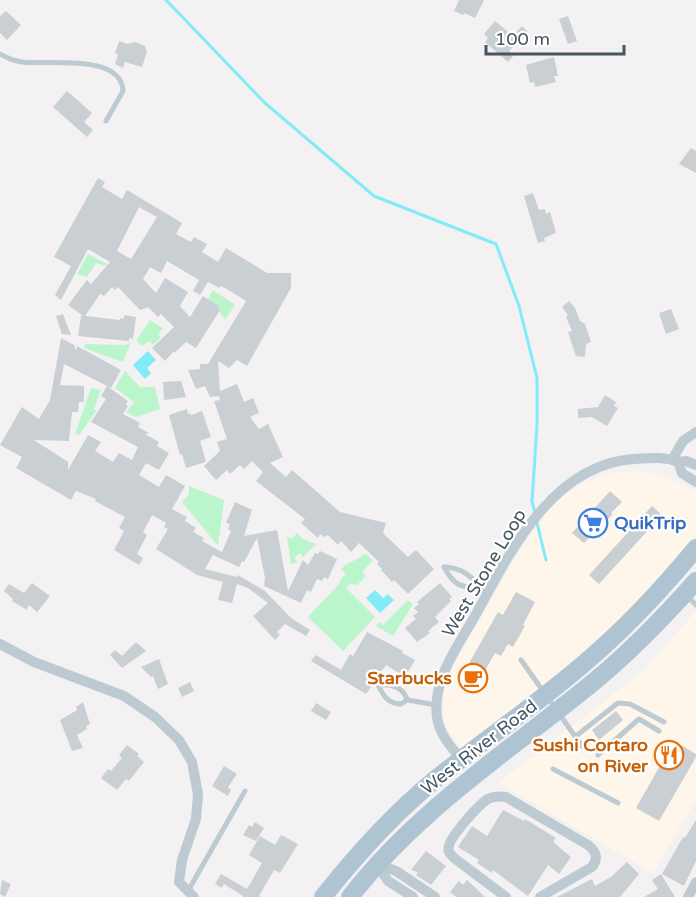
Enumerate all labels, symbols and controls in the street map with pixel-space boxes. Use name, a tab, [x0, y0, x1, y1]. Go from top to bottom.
scale bar	[486, 18, 624, 56]
text: 100 m	[495, 28, 550, 50]
street label: West Stone Loop	[437, 505, 531, 641]
supermarket icon: QuikTrip	[577, 507, 609, 539]
place label: QuikTrip	[614, 512, 686, 534]
cafe icon: Starbucks	[457, 662, 489, 694]
place label: Starbucks	[367, 667, 452, 689]
street label: West River Road	[417, 695, 541, 799]
place label: Sushi Cortaro on River	[533, 734, 649, 777]
restaurant icon: Sushi Cortaro on River	[653, 739, 685, 771]

